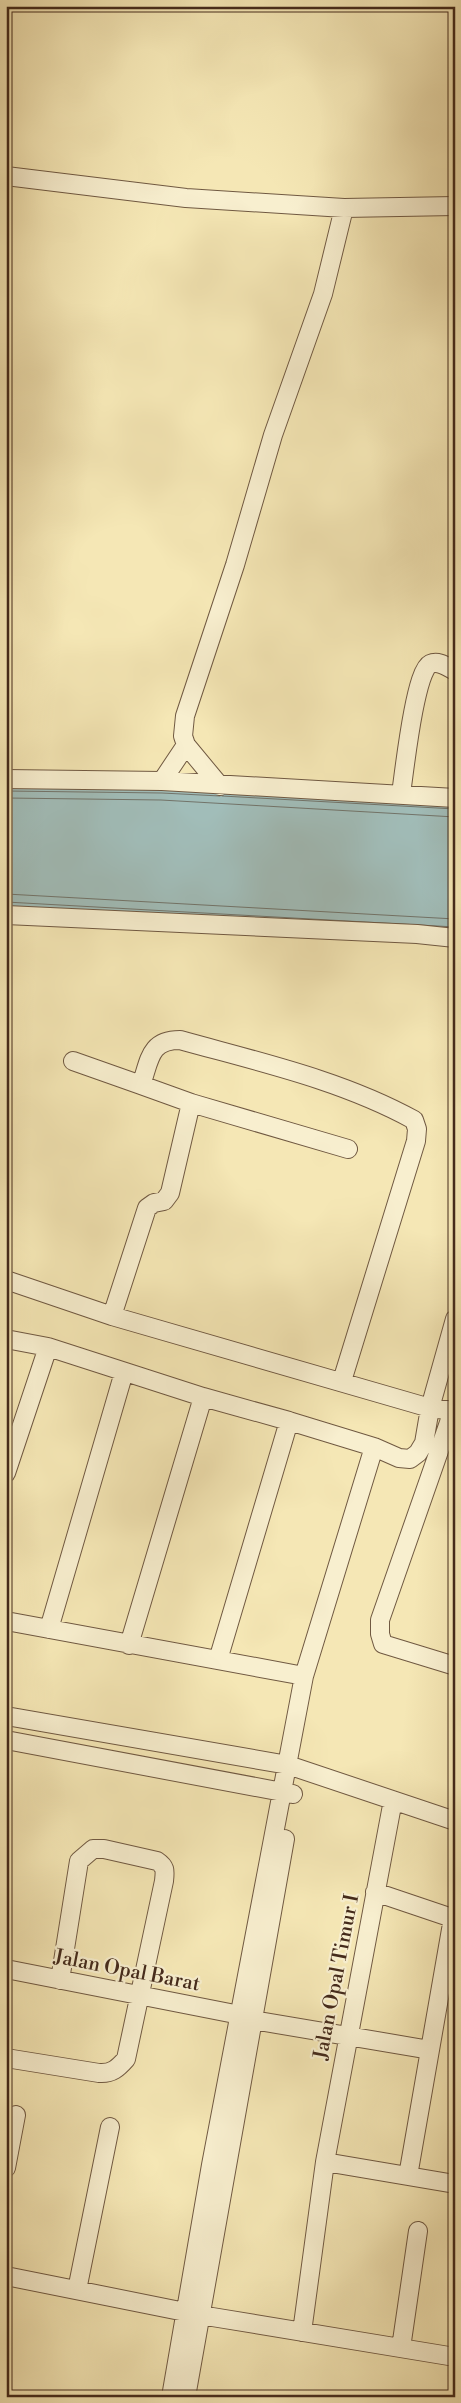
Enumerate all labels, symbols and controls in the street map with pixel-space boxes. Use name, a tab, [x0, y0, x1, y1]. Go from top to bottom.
street label: Jalan Opal Timur I	[309, 1892, 365, 2063]
street label: Jalan Opal Barat	[51, 1944, 202, 1997]

